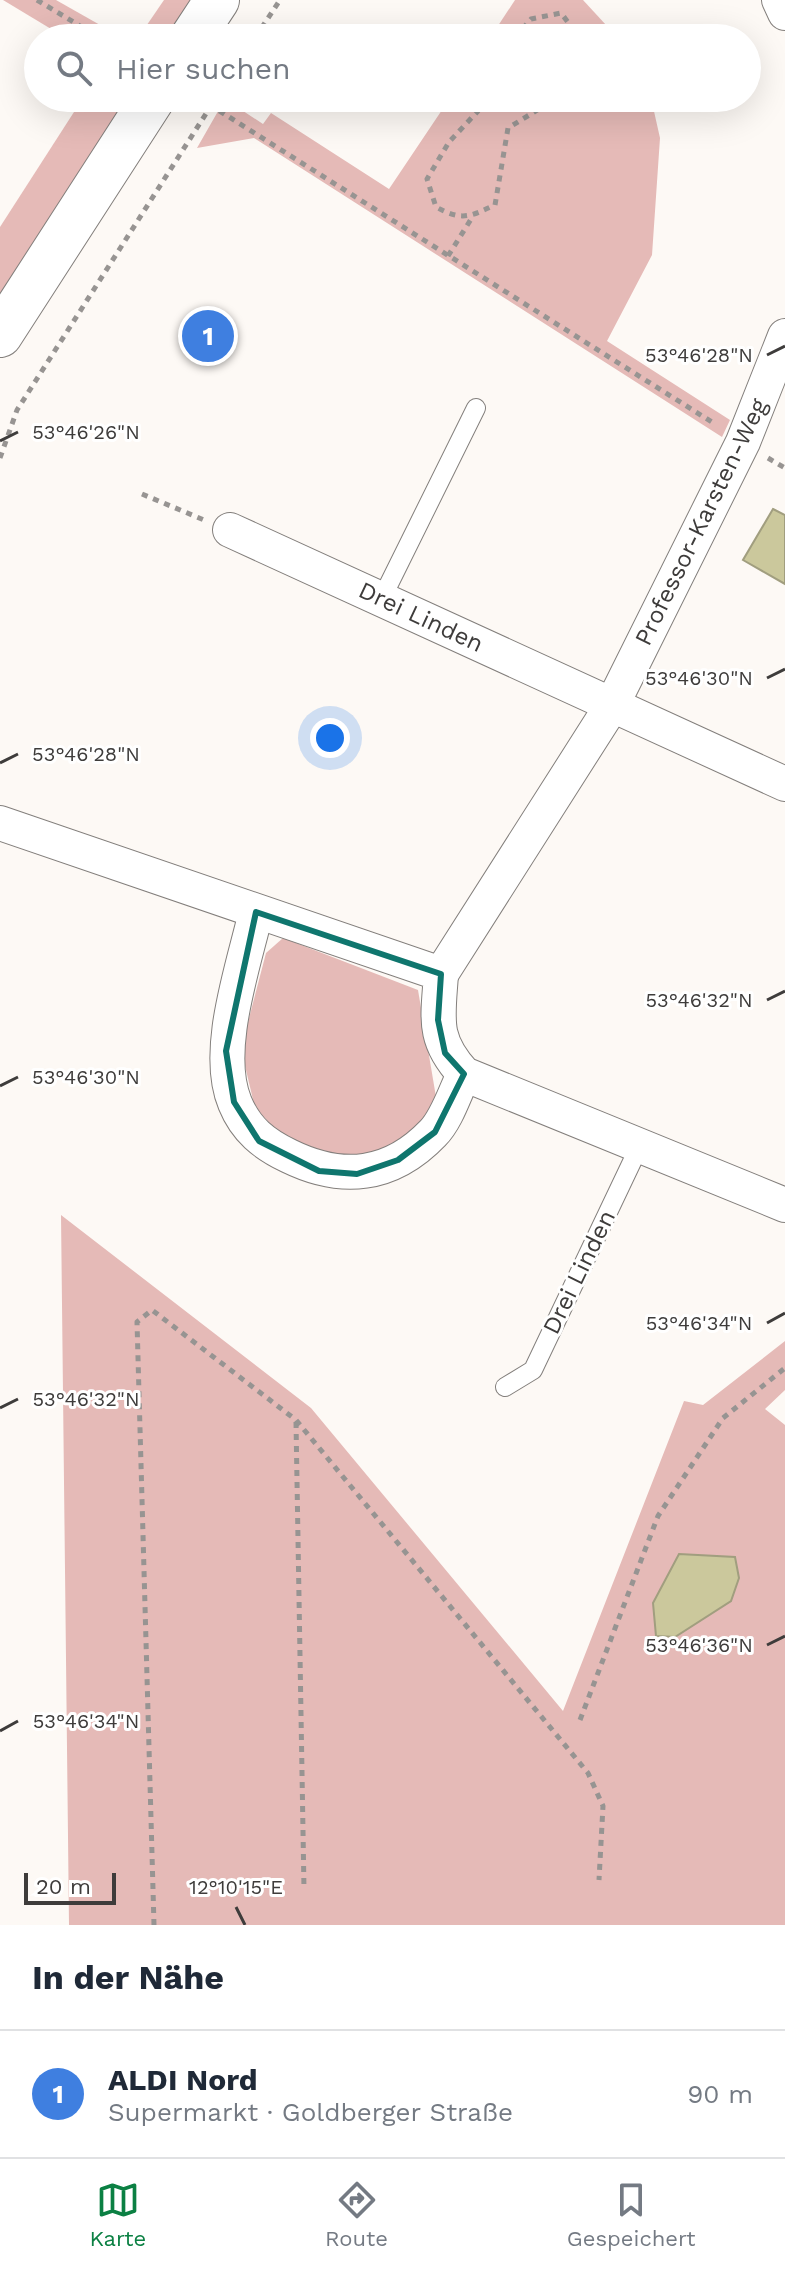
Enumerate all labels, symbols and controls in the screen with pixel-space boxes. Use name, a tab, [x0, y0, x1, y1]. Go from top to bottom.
search box	[24, 24, 761, 112]
icon: search	[52, 46, 96, 90]
text: Hier suchen	[116, 51, 291, 86]
pin: 1	[182, 306, 234, 366]
text: 53°46'28"N	[645, 343, 753, 367]
street label: Professor-Karsten-Weg	[629, 394, 773, 650]
text: 53°46'26"N	[32, 420, 140, 444]
street label: Drei Linden	[354, 576, 488, 658]
text: 53°46'30"N	[645, 666, 753, 690]
your location	[310, 718, 350, 758]
text: 53°46'28"N	[32, 742, 140, 766]
text: 53°46'32"N	[645, 988, 753, 1012]
text: 53°46'30"N	[32, 1065, 140, 1089]
street label: Drei Linden	[537, 1205, 621, 1339]
text: 53°46'34"N	[646, 1311, 752, 1335]
text: 53°46'32"N	[32, 1387, 140, 1411]
text: 53°46'36"N	[645, 1633, 753, 1657]
text: 53°46'34"N	[33, 1709, 139, 1733]
scale bar	[24, 1869, 116, 1905]
text: 20 m	[36, 1874, 91, 1899]
text: 12°10'15"E	[189, 1875, 283, 1899]
text: In der Nähe	[32, 1957, 224, 1997]
text: ALDI Nord	[108, 2062, 258, 2097]
text: 1	[52, 2079, 64, 2109]
text: 90 m	[687, 2079, 753, 2109]
text: Supermarkt · Goldberger Straße	[108, 2097, 513, 2127]
tab: Karte	[89, 2178, 146, 2251]
tab: Route	[325, 2178, 388, 2251]
tab: Gespeichert	[567, 2178, 696, 2251]

